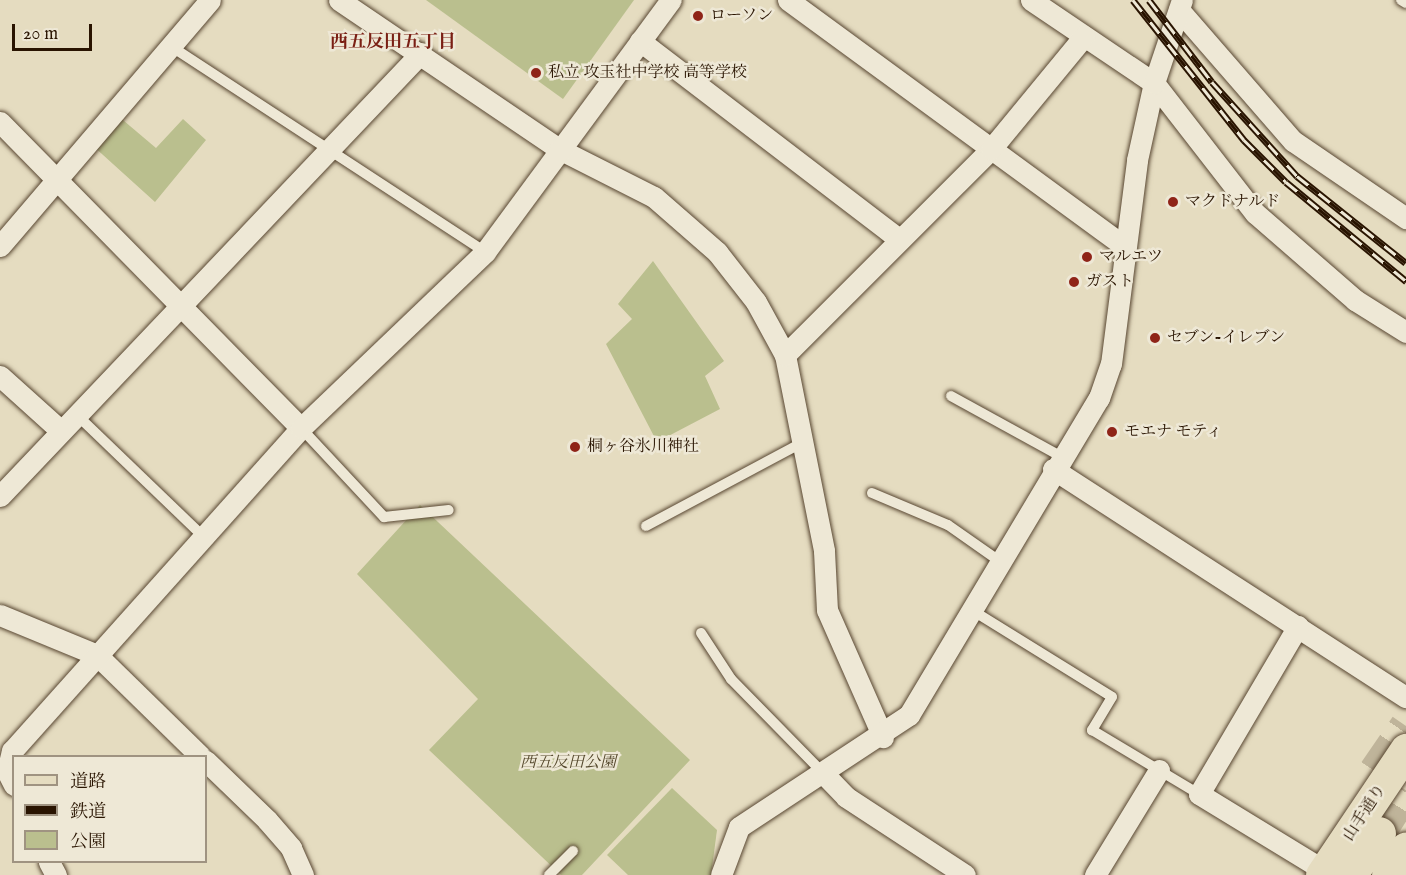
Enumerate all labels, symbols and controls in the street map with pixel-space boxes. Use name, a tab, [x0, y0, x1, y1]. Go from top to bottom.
place label: ローソン	[710, 6, 774, 26]
marker: ローソン	[691, 9, 705, 23]
scale bar	[15, 12, 94, 50]
text: 20 m	[23, 23, 58, 46]
district label: 西五反田五丁目	[330, 32, 456, 54]
place label: 私立 攻玉社中学校 高等学校	[548, 63, 747, 83]
marker: 私立 攻玉社中学校 高等学校	[529, 66, 543, 80]
place label: マクドナルド	[1185, 192, 1281, 212]
marker: マクドナルド	[1166, 195, 1180, 209]
place label: マルエツ	[1099, 247, 1163, 267]
marker: マルエツ	[1080, 250, 1094, 264]
place label: ガスト	[1086, 272, 1134, 292]
marker: ガスト	[1067, 275, 1081, 289]
place label: セブン-イレブン	[1167, 328, 1286, 348]
marker: セブン-イレブン	[1148, 331, 1162, 345]
place label: モエナ モティ	[1124, 422, 1223, 442]
marker: モエナ モティ	[1105, 425, 1119, 439]
place label: 桐ヶ谷氷川神社	[587, 437, 699, 457]
marker: 桐ヶ谷氷川神社	[568, 440, 582, 454]
park label: 西五反田公園	[520, 753, 616, 773]
legend	[12, 755, 207, 863]
text: 道路	[70, 771, 106, 794]
street label: 山手通り	[1340, 781, 1390, 845]
text: 鉄道	[70, 801, 106, 824]
text: 公園	[70, 831, 106, 854]

